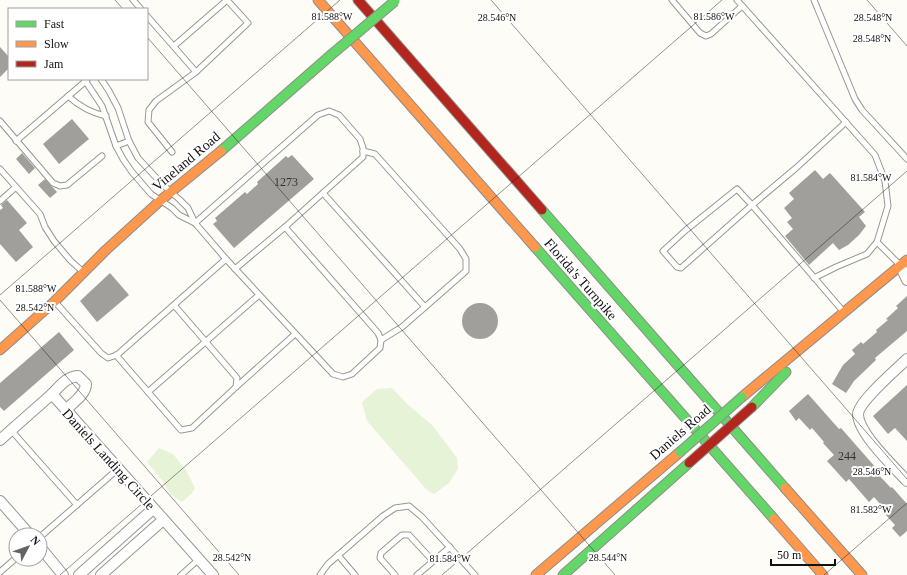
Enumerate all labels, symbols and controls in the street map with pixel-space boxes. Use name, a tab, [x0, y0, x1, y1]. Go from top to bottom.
legend	[8, 8, 148, 80]
text: 81.588°W	[312, 11, 353, 22]
text: 81.586°W	[694, 11, 735, 22]
text: 28.546°N	[478, 12, 516, 23]
text: 28.548°N	[854, 12, 892, 23]
text: Fast	[44, 17, 65, 31]
text: 28.548°N	[853, 33, 891, 44]
text: Slow	[44, 37, 69, 51]
text: Jam	[44, 57, 64, 71]
street label: Vineland Road	[150, 129, 223, 194]
text: 81.584°W	[851, 172, 892, 183]
house number: 1273	[274, 175, 298, 189]
street label: Florida's Turnpike	[541, 236, 620, 323]
text: 81.588°W	[16, 283, 57, 294]
text: 28.542°N	[16, 302, 54, 313]
street label: Daniels Road	[647, 402, 714, 463]
street label: Daniels Landing Circle	[59, 406, 158, 513]
house number: 244	[838, 449, 856, 463]
text: 28.546°N	[853, 466, 891, 477]
text: 81.582°W	[851, 504, 892, 515]
north arrow	[8, 527, 48, 567]
text: N	[28, 534, 43, 547]
scale bar	[771, 541, 835, 567]
text: 50 m	[777, 548, 802, 562]
text: 28.542°N	[213, 552, 251, 563]
text: 28.544°N	[589, 552, 627, 563]
text: 81.584°W	[430, 553, 471, 564]

